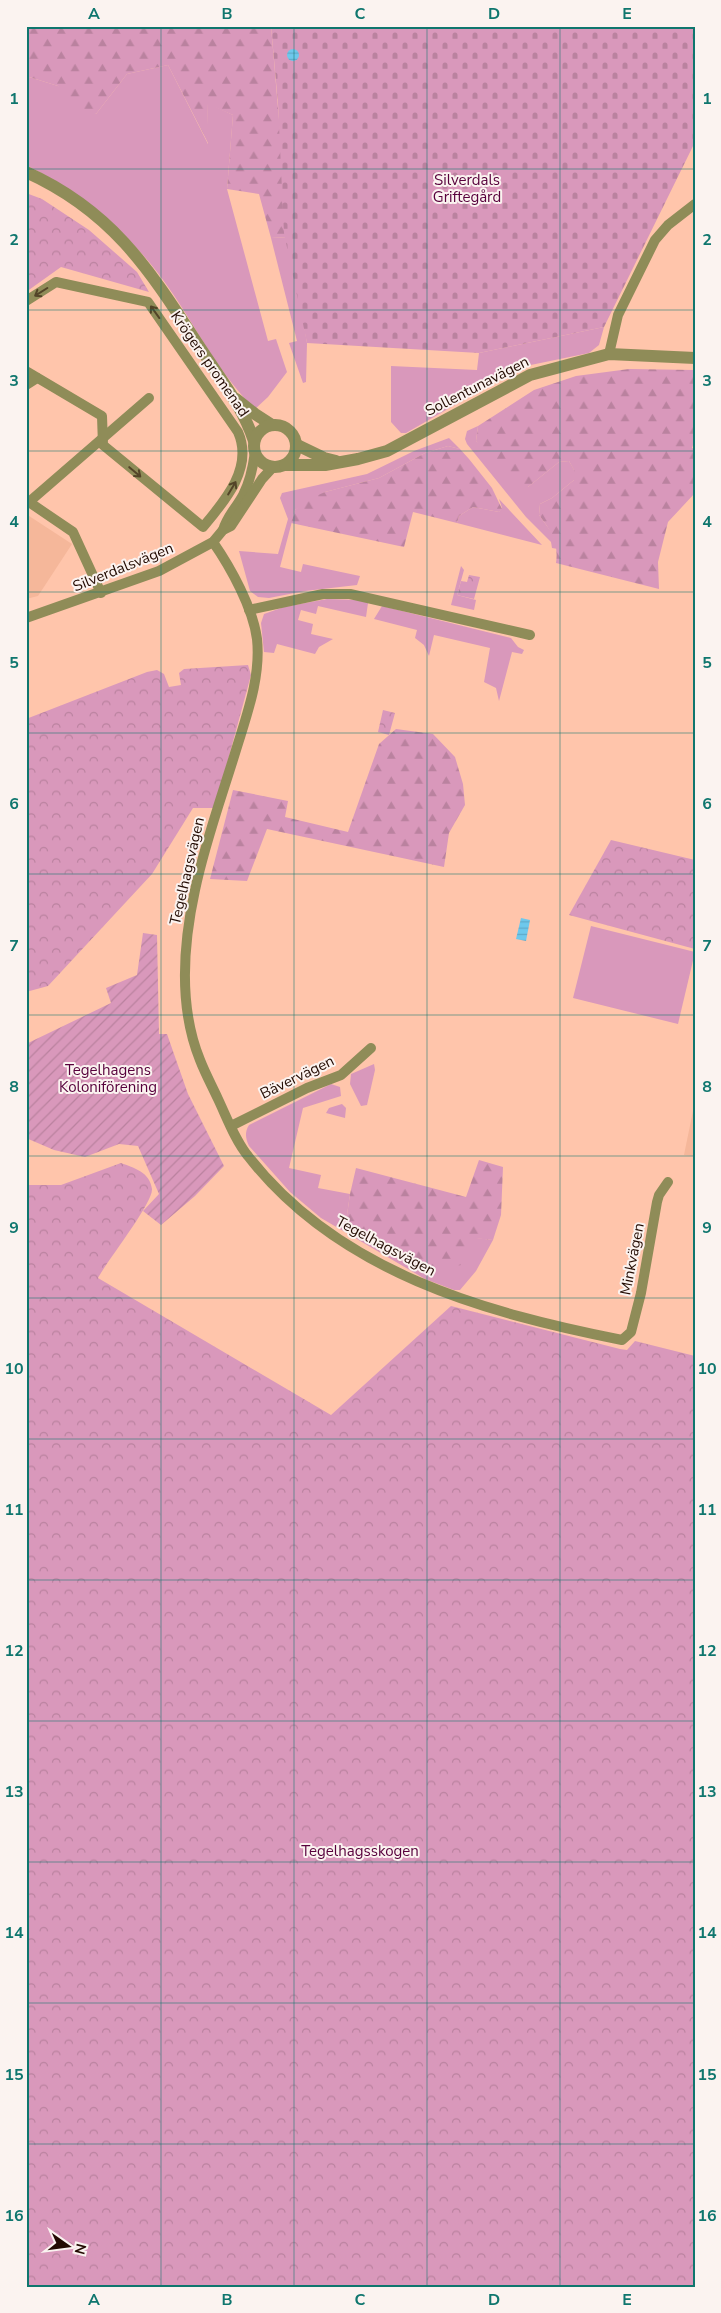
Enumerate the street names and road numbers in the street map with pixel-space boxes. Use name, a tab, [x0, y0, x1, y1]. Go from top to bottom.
street label: Krögers promenad	[166, 307, 254, 421]
street label: Sollentunavägen	[422, 351, 532, 421]
street label: Silverdalsvägen	[70, 538, 176, 596]
street label: Tegelhagsvägen	[165, 815, 209, 927]
street label: Bävervägen	[257, 1050, 337, 1104]
street label: Tegelhagsvägen	[333, 1211, 439, 1281]
street label: Minkvägen	[615, 1221, 649, 1297]

